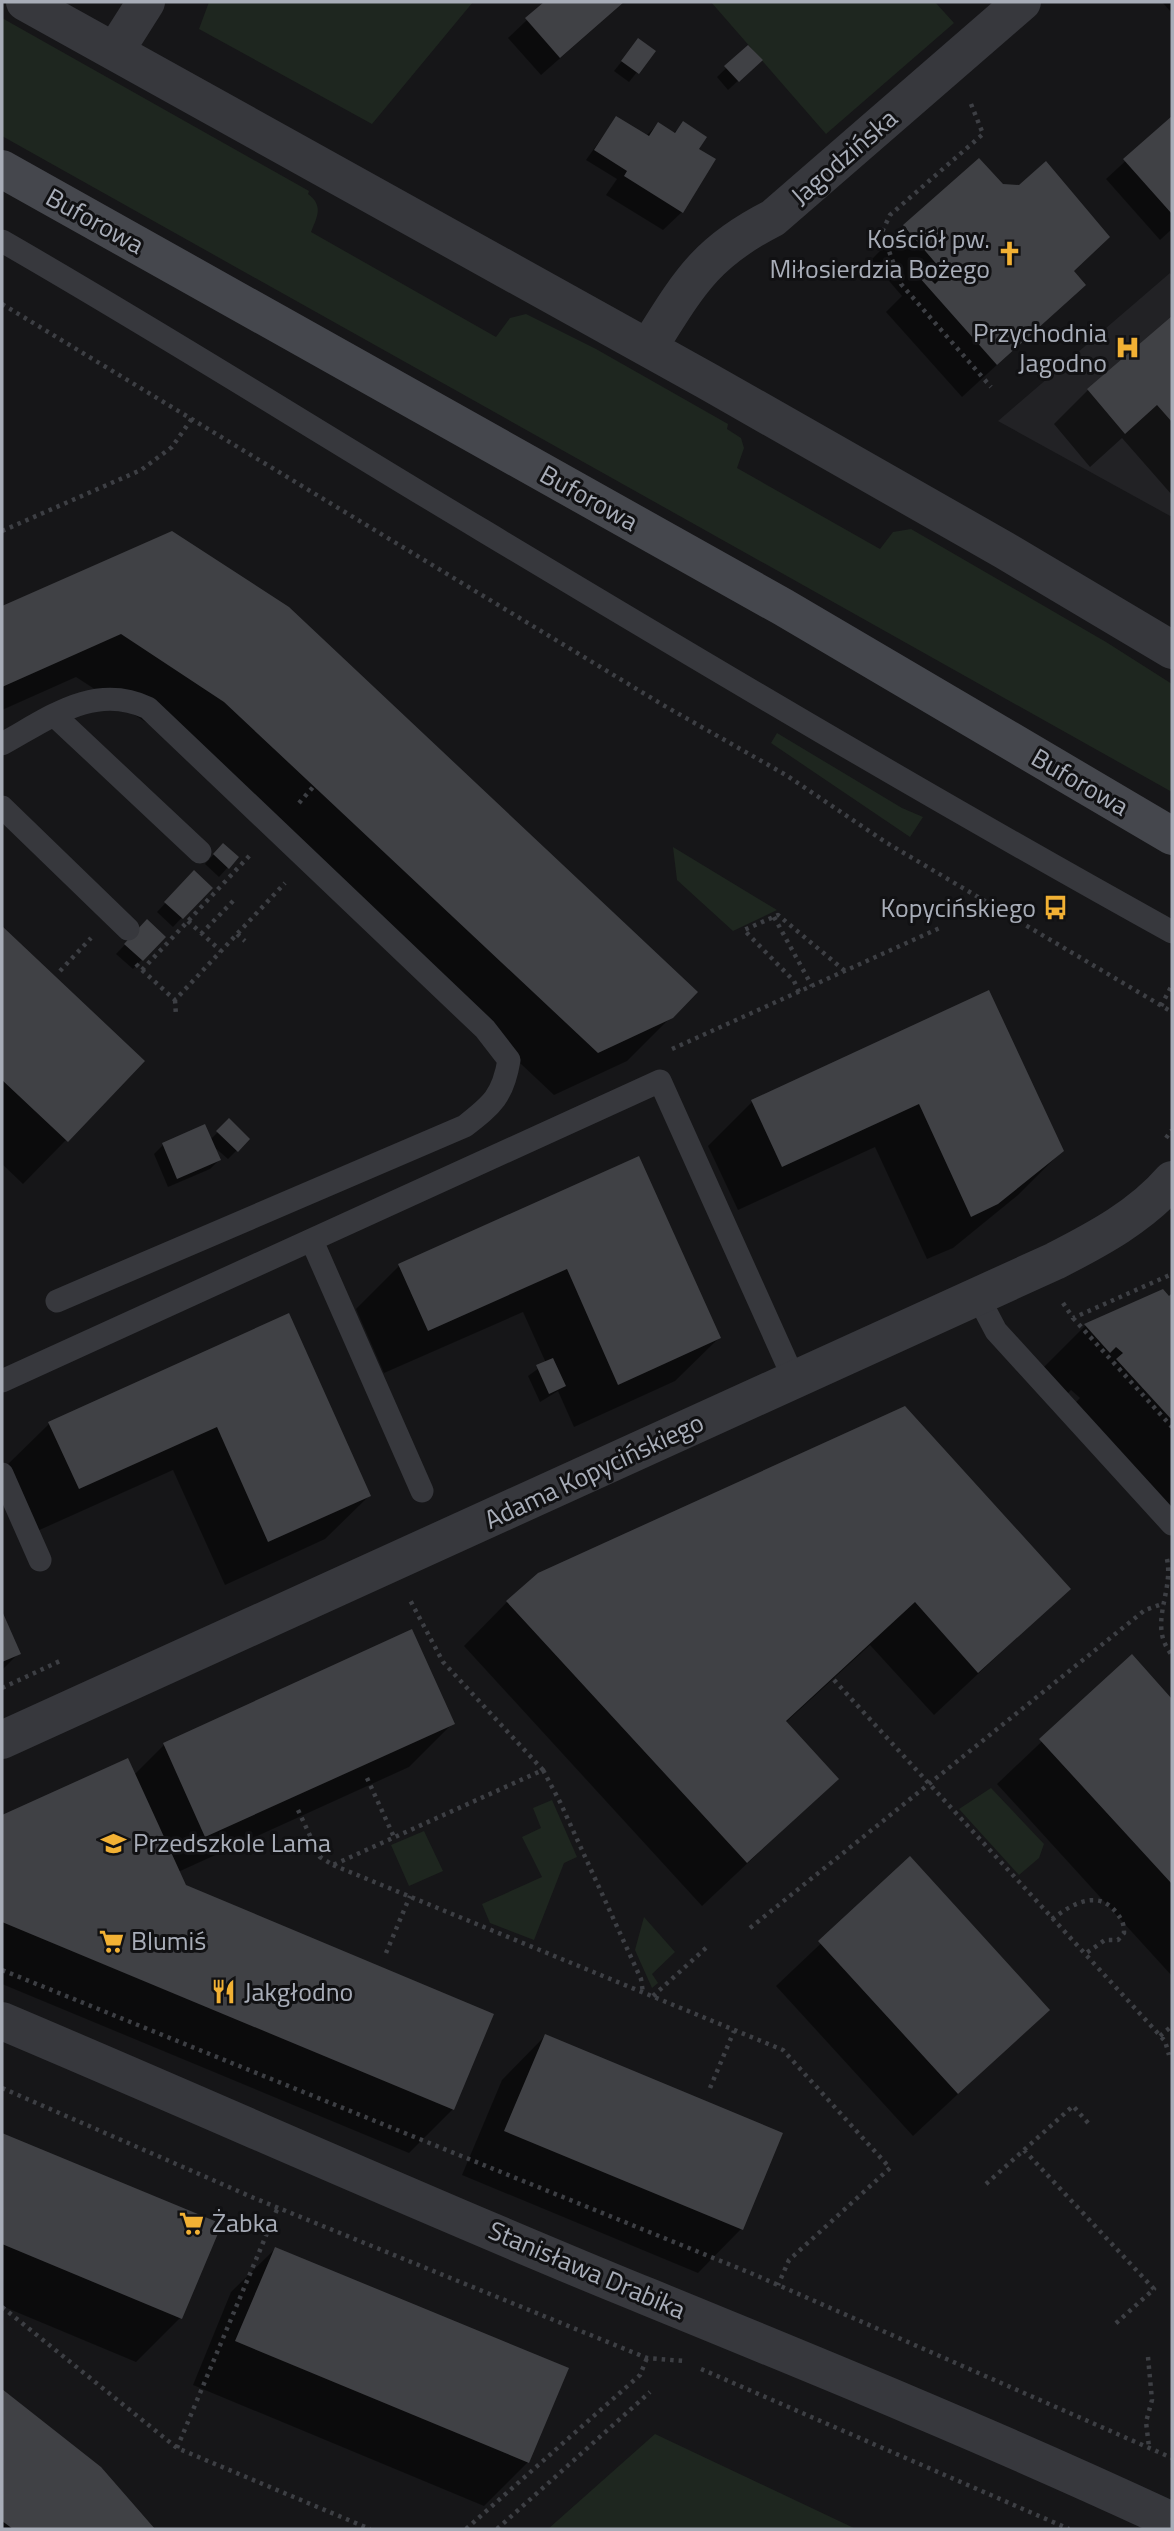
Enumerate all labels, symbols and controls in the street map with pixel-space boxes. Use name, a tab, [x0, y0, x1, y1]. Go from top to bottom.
street label: Jagodzińska	[782, 99, 906, 214]
street label: Buforowa	[39, 178, 151, 264]
place label: Kościół pw. Miłosierdzia Bożego	[769, 219, 990, 288]
church icon: Kościół pw. Miłosierdzia Bożego	[996, 240, 1024, 268]
place label: Przychodnia Jagodno	[973, 313, 1107, 382]
hospital icon: Przychodnia Jagodno	[1113, 334, 1141, 362]
street label: Buforowa	[533, 455, 645, 541]
street label: Buforowa	[1024, 738, 1136, 825]
place label: Kopycińskiego	[881, 888, 1036, 927]
bus stop icon: Kopycińskiego	[1042, 894, 1070, 922]
street label: Adama Kopycińskiego	[478, 1403, 710, 1539]
place label: Przedszkole Lama	[133, 1823, 331, 1862]
school or university icon: Przedszkole Lama	[99, 1829, 127, 1857]
place label: Blumiś	[131, 1921, 206, 1960]
supermarket icon: Blumiś	[97, 1927, 125, 1955]
place label: Jakgłodno	[244, 1972, 353, 2011]
restaurant icon: Jakgłodno	[210, 1978, 238, 2006]
place label: Żabka	[212, 2203, 278, 2242]
supermarket icon: Żabka	[178, 2209, 206, 2237]
street label: Stanisława Drabika	[483, 2210, 692, 2329]

